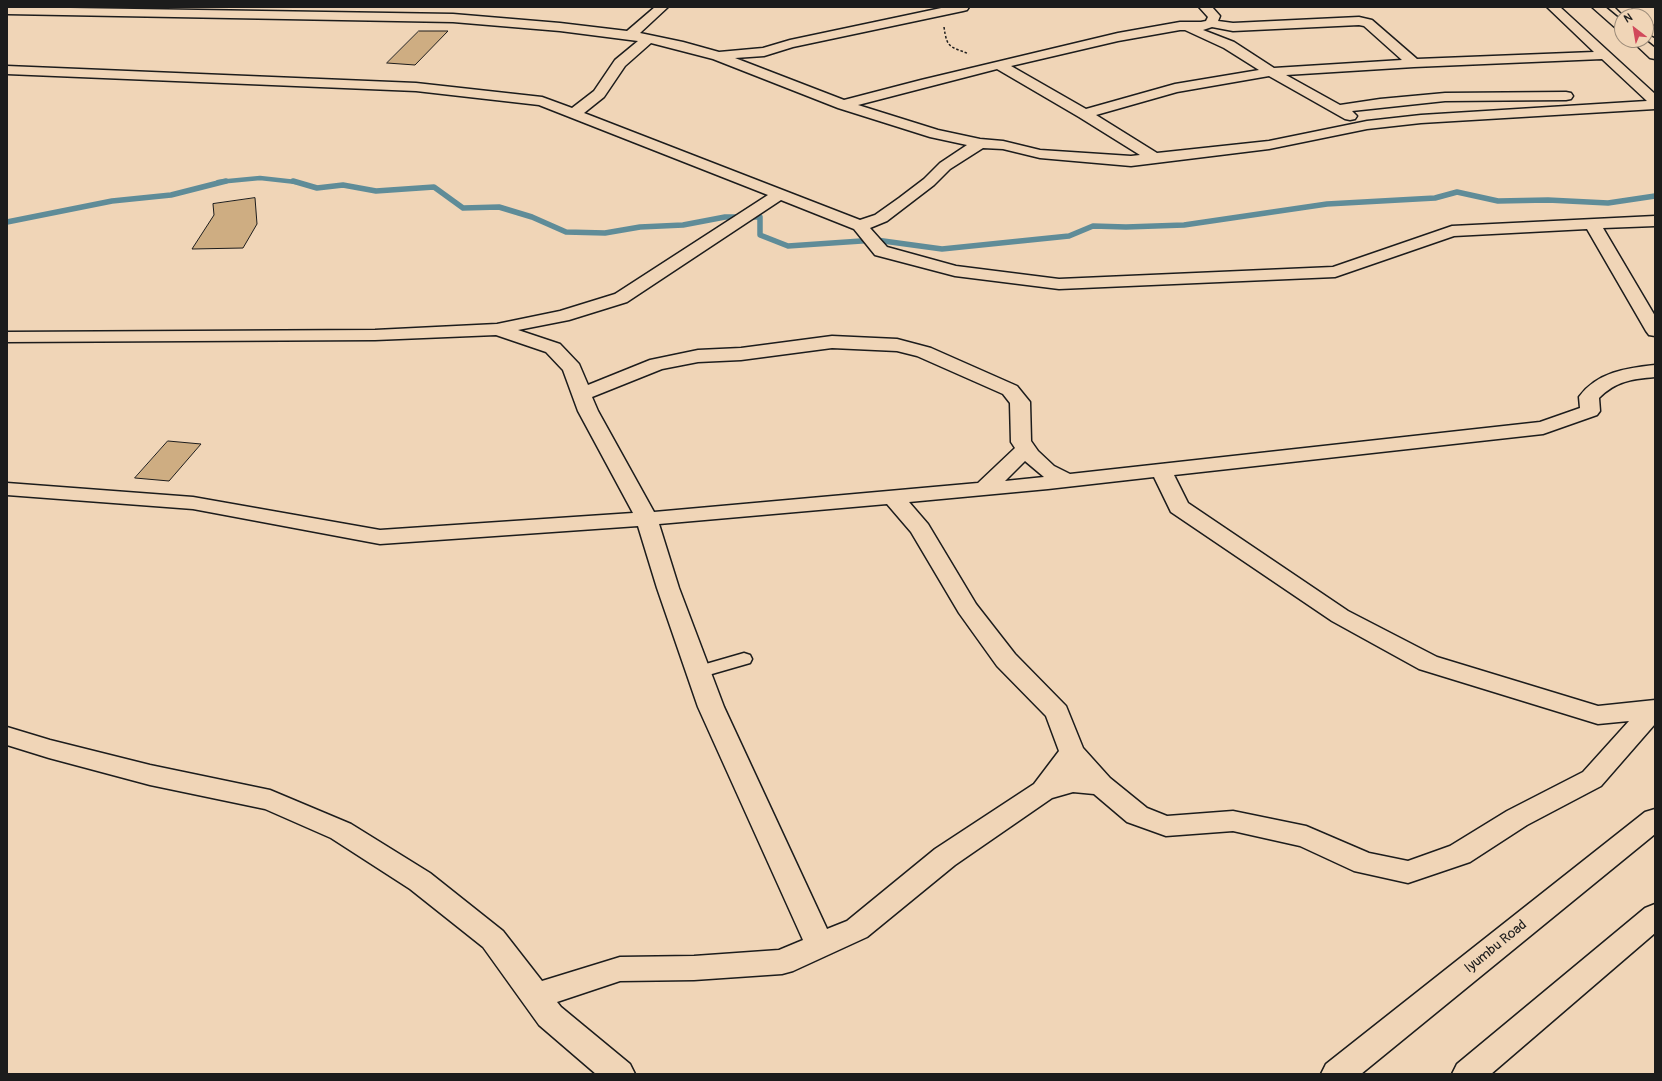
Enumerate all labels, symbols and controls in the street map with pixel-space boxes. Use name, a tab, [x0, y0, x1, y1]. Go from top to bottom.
north arrow	[1614, 8, 1654, 48]
text: N	[1622, 11, 1635, 26]
street label: Iyumbu Road	[1462, 917, 1530, 977]

